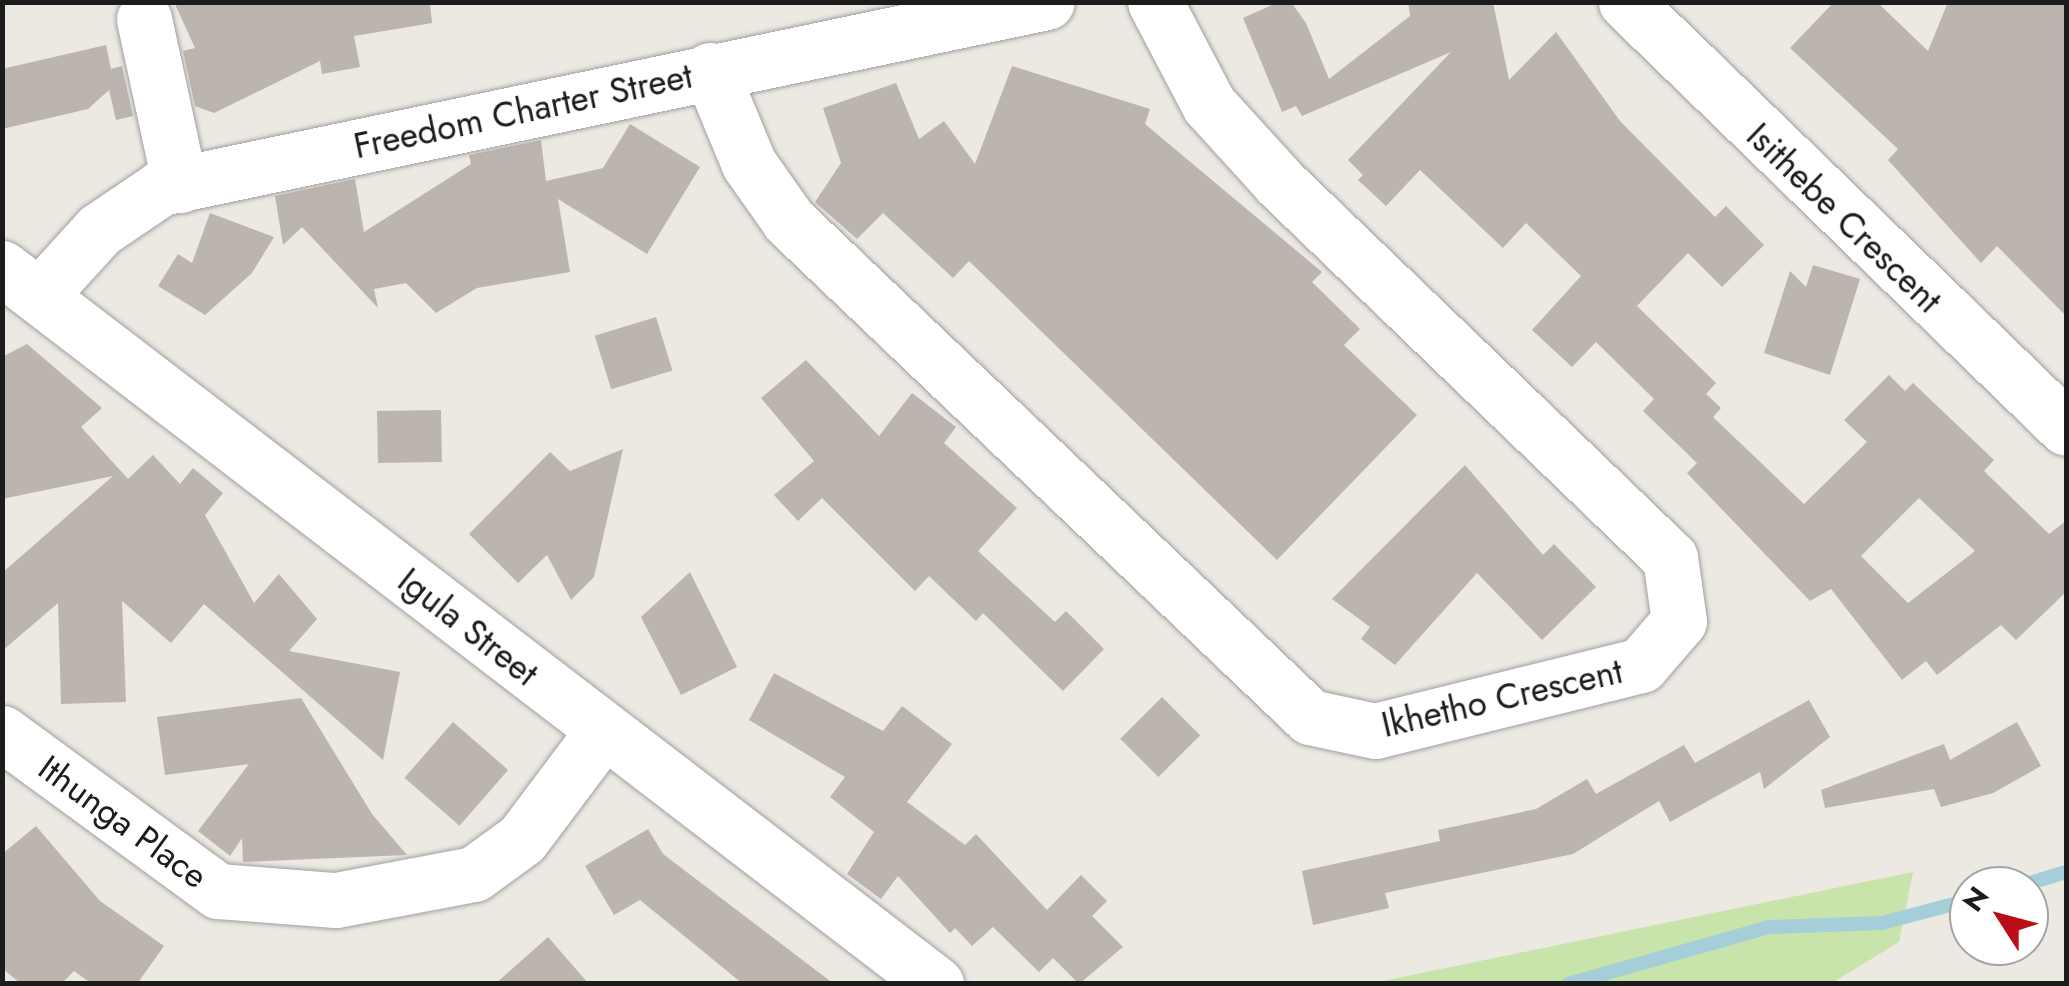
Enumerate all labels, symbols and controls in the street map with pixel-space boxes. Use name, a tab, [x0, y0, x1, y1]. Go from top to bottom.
street label: Freedom Charter Street	[350, 55, 696, 167]
street label: Isithebe Crescent	[1738, 115, 1950, 321]
street label: Igula Street	[390, 559, 546, 695]
street label: Ikhetho Crescent	[1377, 650, 1627, 746]
street label: Ithunga Place	[30, 747, 216, 897]
north arrow	[1949, 866, 2049, 966]
text: N	[1953, 878, 1999, 920]

